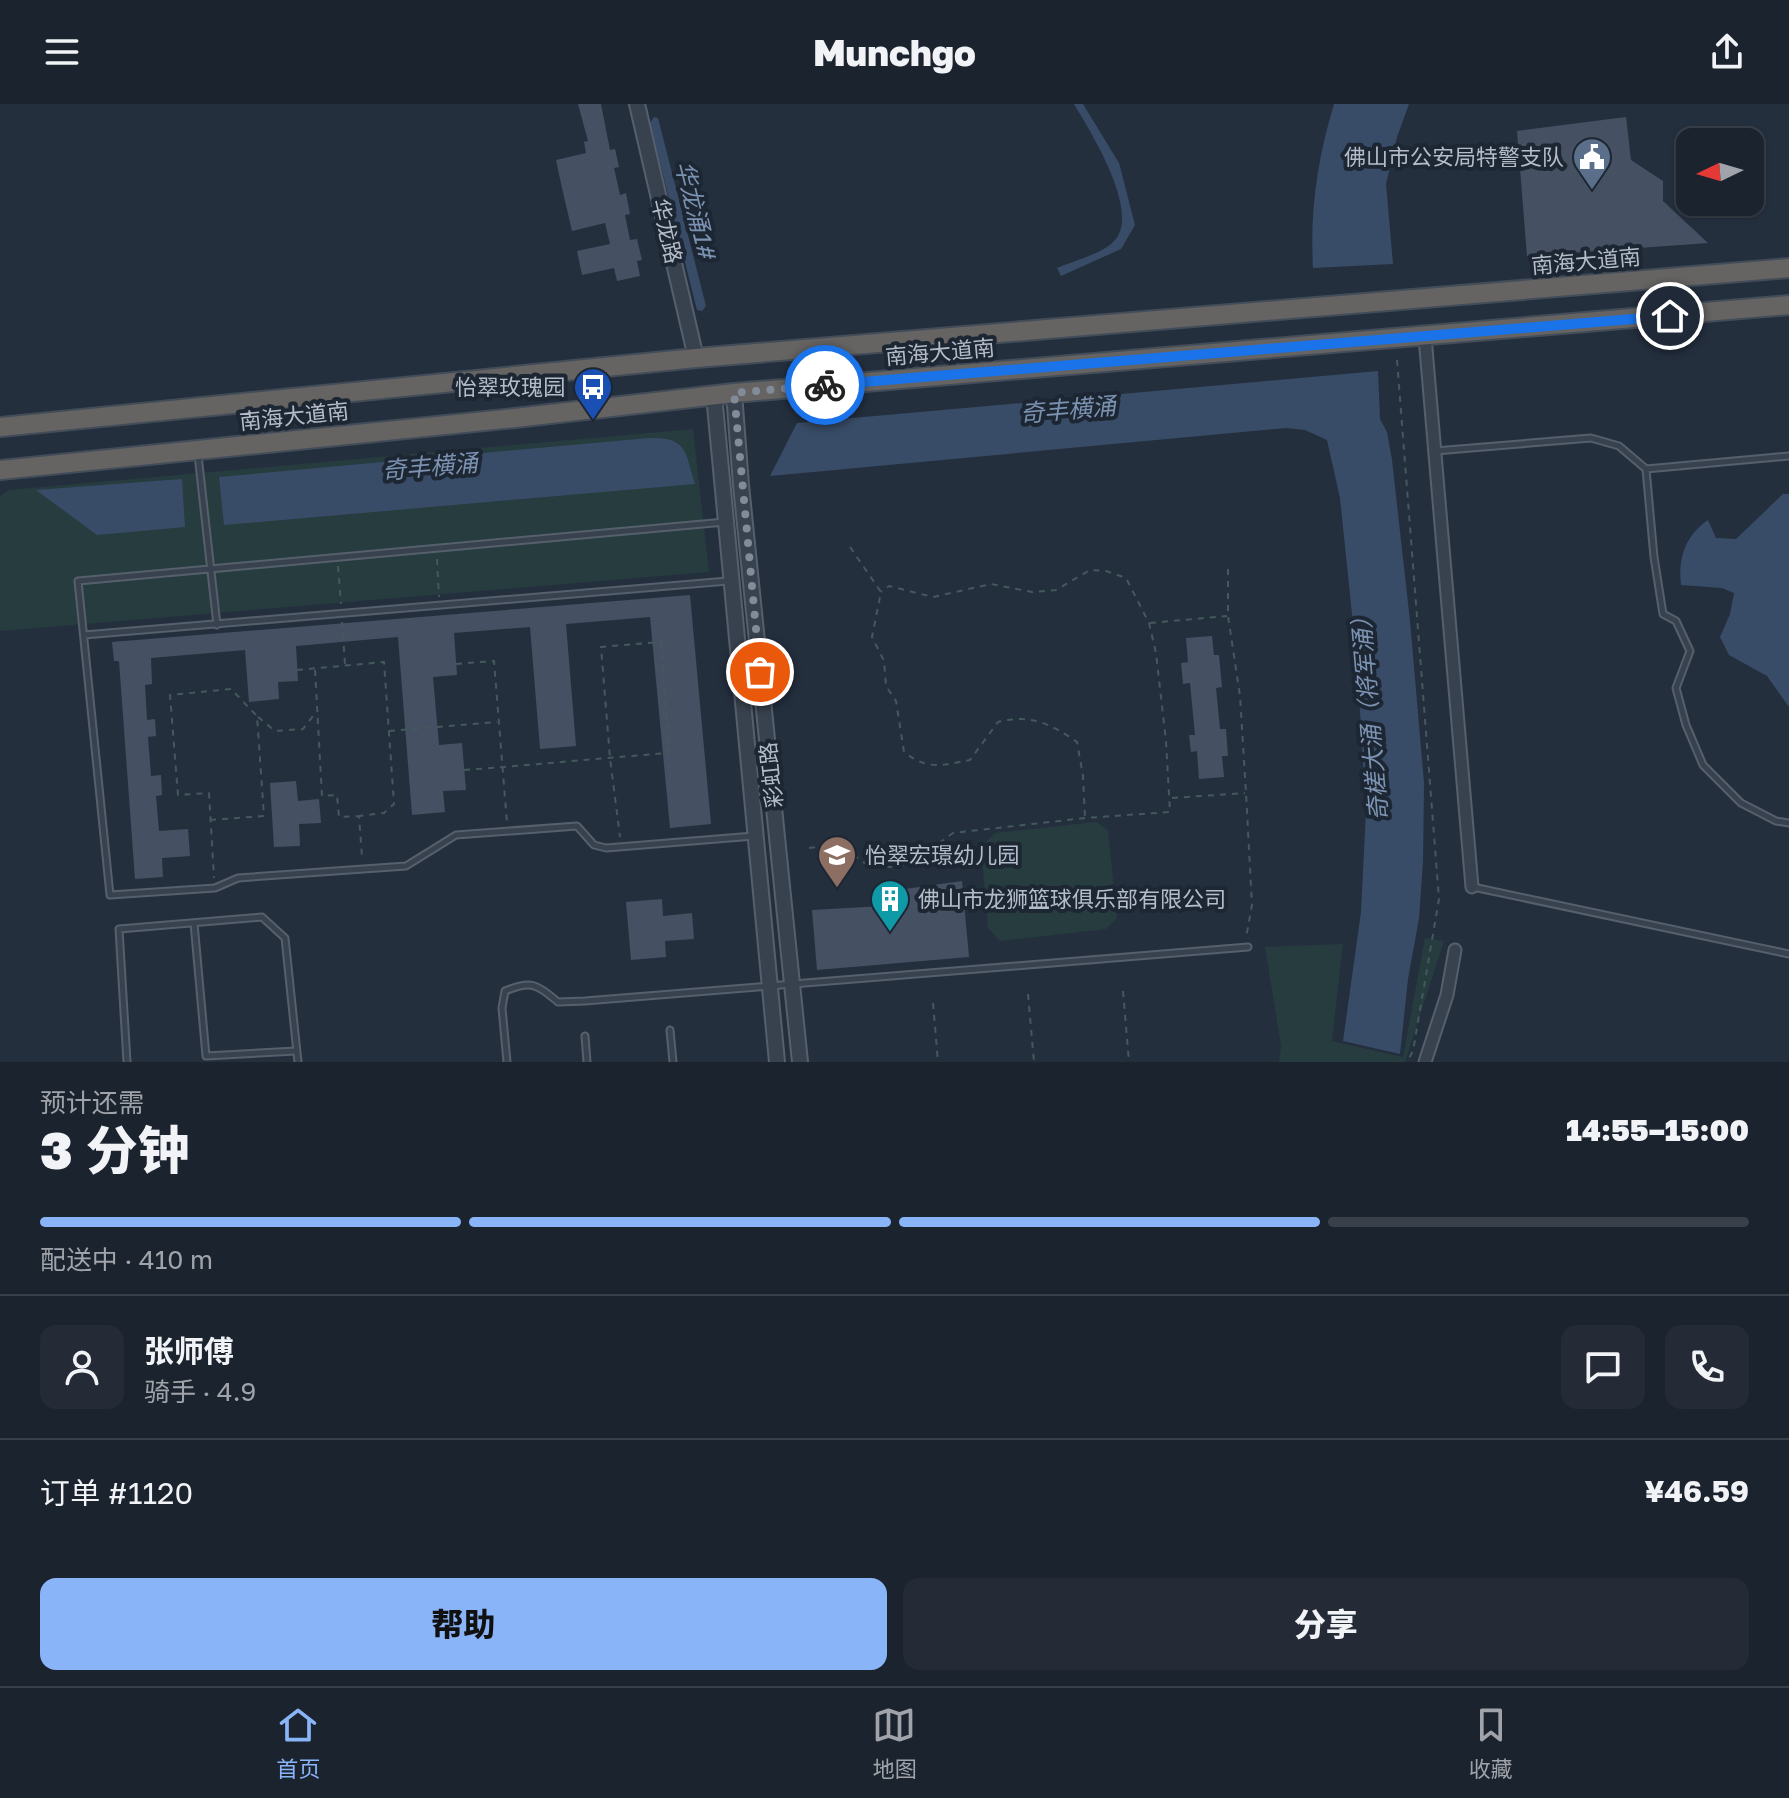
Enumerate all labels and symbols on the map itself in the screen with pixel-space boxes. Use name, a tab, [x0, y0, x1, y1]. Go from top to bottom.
north arrow	[1676, 128, 1764, 216]
public building icon: 佛山市公安局特警支队	[1571, 136, 1613, 191]
place label: 佛山市公安局特警支队	[1344, 143, 1564, 170]
water label: 华龙涌1#	[670, 158, 723, 263]
street label: 华龙路	[647, 196, 688, 266]
street label: 南海大道南	[1530, 242, 1642, 279]
pin	[1636, 282, 1704, 350]
street label: 南海大道南	[884, 333, 996, 370]
courier	[785, 345, 865, 425]
bus stop icon: 怡翠玫瑰园	[572, 366, 614, 421]
place label: 怡翠玫瑰园	[455, 373, 565, 400]
water label: 奇丰横涌	[1019, 390, 1120, 427]
street label: 南海大道南	[238, 396, 350, 435]
water label: 奇丰横涌	[381, 447, 482, 484]
water label: 奇槎大涌（将军涌）	[1345, 604, 1392, 822]
pin	[726, 638, 794, 706]
street label: 彩虹路	[754, 741, 787, 809]
school or university icon: 怡翠宏璟幼儿园	[816, 834, 858, 889]
place label: 怡翠宏璟幼儿园	[865, 841, 1019, 868]
building icon: 佛山市龙狮篮球俱乐部有限公司	[869, 878, 911, 933]
place label: 佛山市龙狮篮球俱乐部有限公司	[918, 885, 1226, 912]

